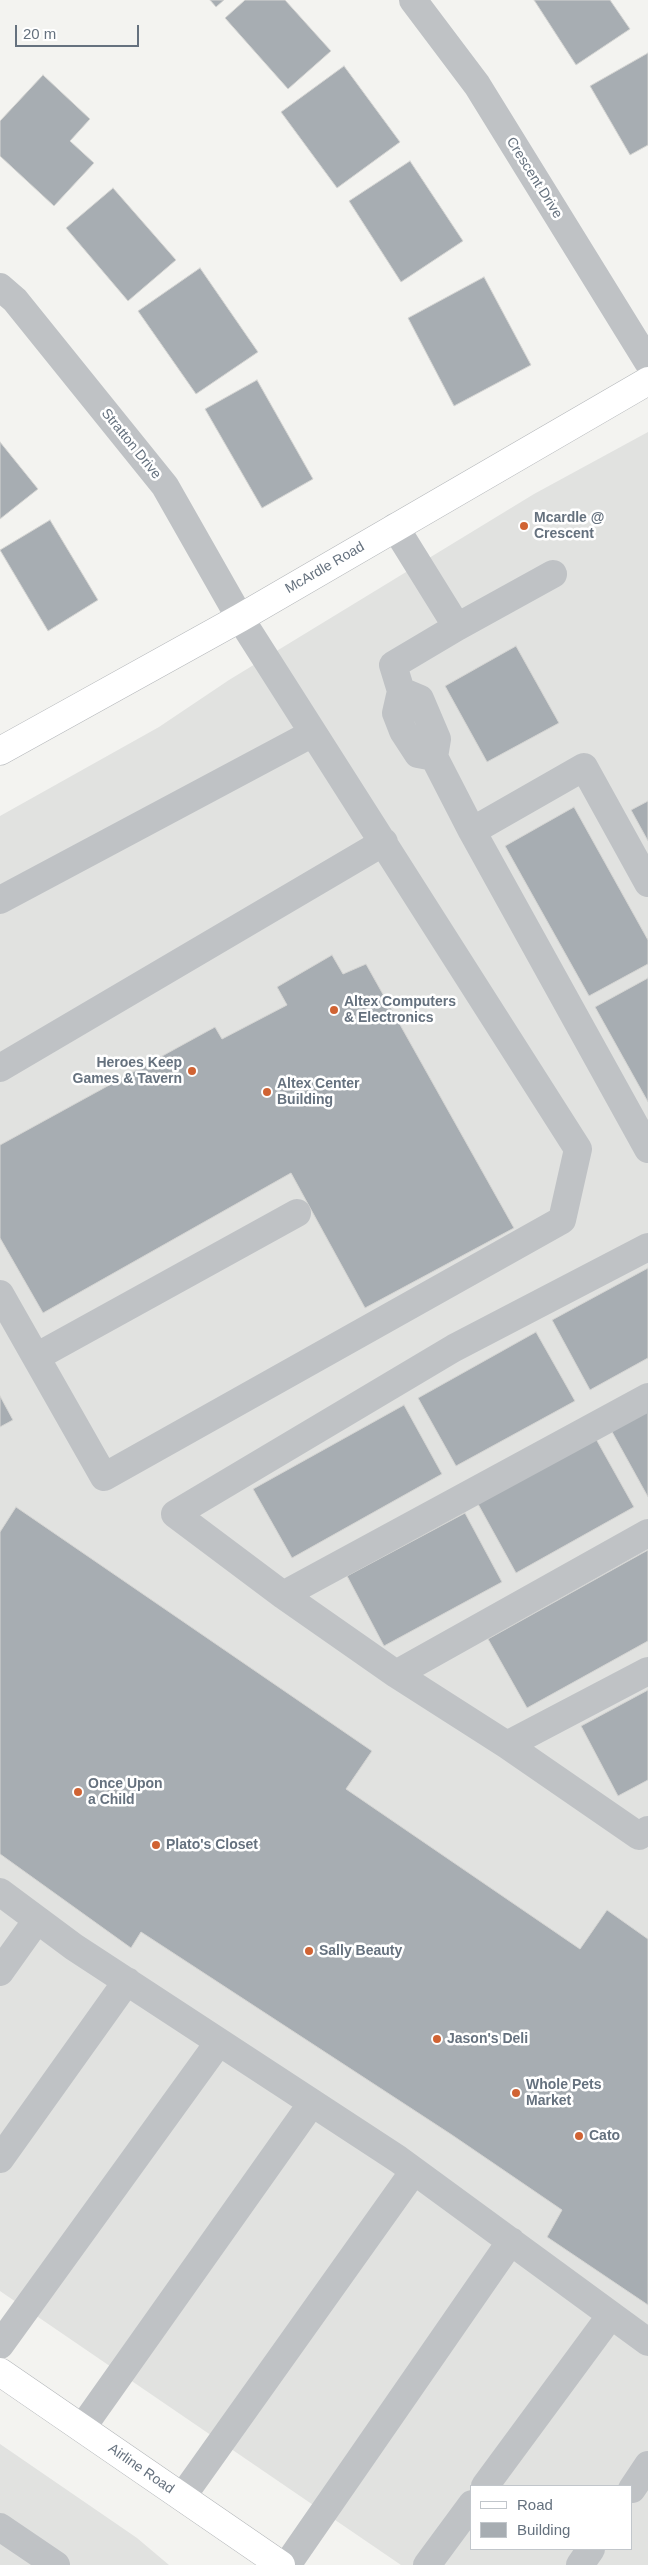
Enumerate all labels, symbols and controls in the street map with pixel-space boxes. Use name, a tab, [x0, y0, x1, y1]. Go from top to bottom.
scale bar	[18, 15, 141, 47]
text: 20 m	[23, 25, 56, 42]
street label: Crescent Drive	[502, 134, 566, 222]
street label: Stratton Drive	[98, 405, 164, 483]
place label: Mcardle @ Crescent	[534, 510, 604, 542]
marker: Mcardle @ Crescent	[518, 520, 530, 532]
street label: McArdle Road	[282, 539, 368, 597]
place label: Altex Computers & Electronics	[344, 994, 456, 1026]
marker: Altex Computers & Electronics	[328, 1004, 340, 1016]
place label: Heroes Keep Games & Tavern	[73, 1055, 182, 1088]
marker: Heroes Keep Games & Tavern	[186, 1065, 198, 1077]
place label: Altex Center Building	[277, 1076, 359, 1108]
marker: Altex Center Building	[261, 1086, 273, 1098]
place label: Once Upon a Child	[88, 1776, 163, 1808]
marker: Once Upon a Child	[72, 1786, 84, 1798]
place label: Plato's Closet	[166, 1837, 258, 1853]
marker: Plato's Closet	[150, 1839, 162, 1851]
place label: Sally Beauty	[319, 1943, 402, 1959]
marker: Sally Beauty	[303, 1945, 315, 1957]
place label: Jason's Deli	[447, 2031, 528, 2047]
marker: Jason's Deli	[431, 2033, 443, 2045]
place label: Whole Pets Market	[526, 2077, 601, 2110]
marker: Whole Pets Market	[510, 2087, 522, 2099]
place label: Cato	[589, 2128, 620, 2144]
marker: Cato	[573, 2130, 585, 2142]
street label: Airline Road	[105, 2440, 177, 2498]
legend	[470, 2485, 633, 2550]
text: Road	[517, 2496, 553, 2513]
text: Building	[517, 2521, 570, 2538]

